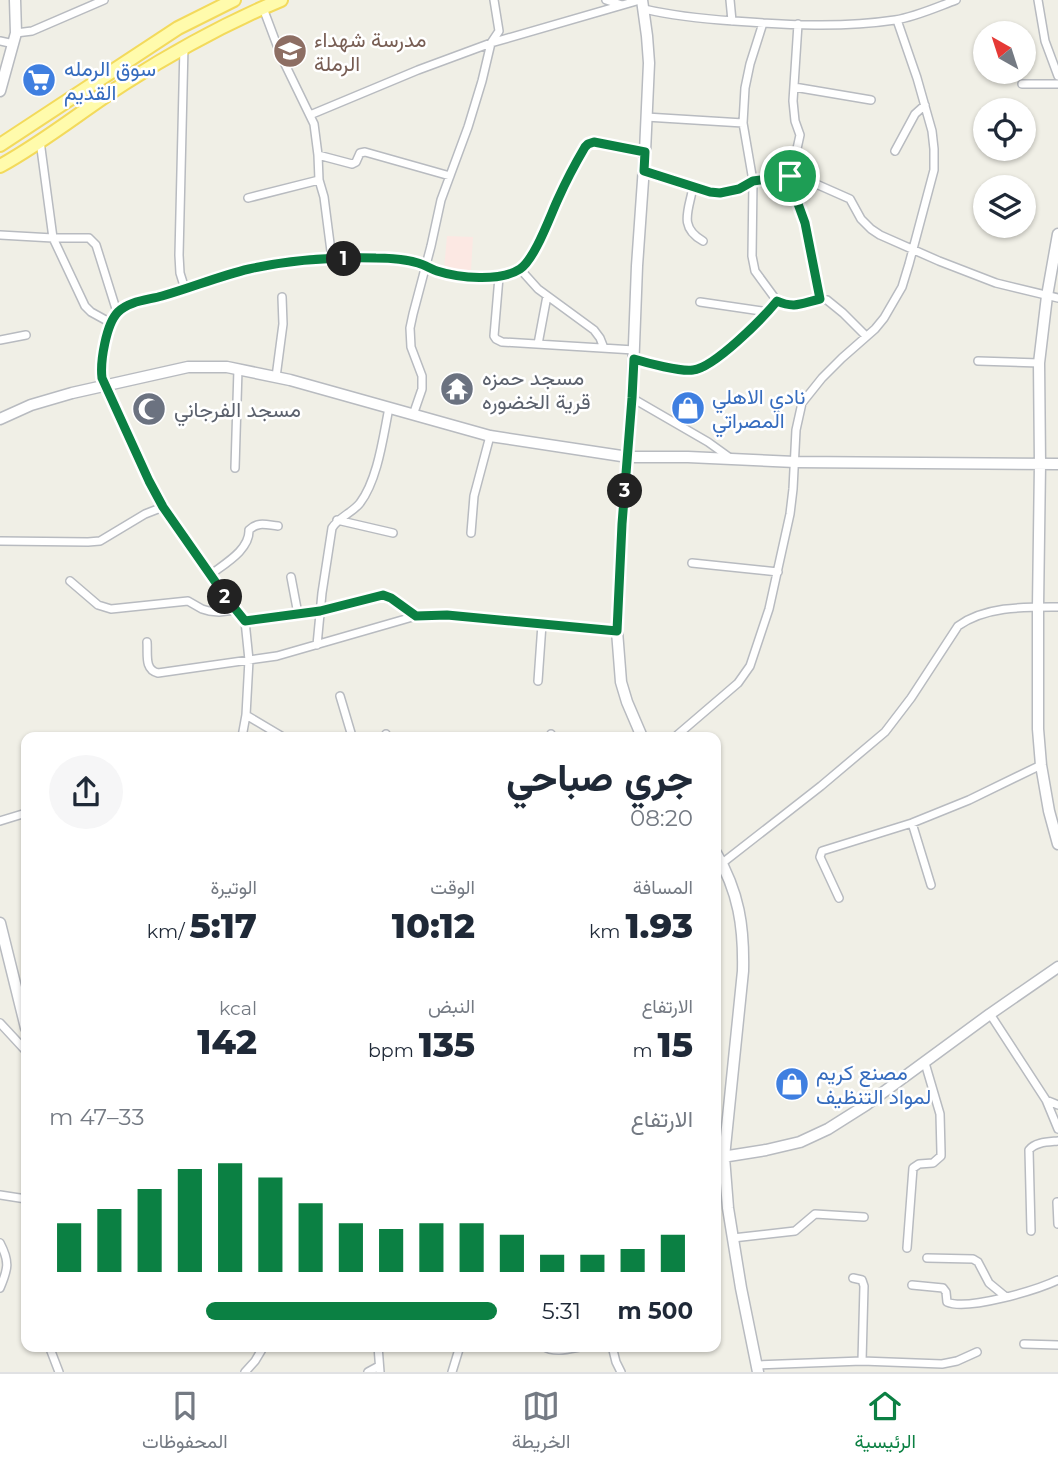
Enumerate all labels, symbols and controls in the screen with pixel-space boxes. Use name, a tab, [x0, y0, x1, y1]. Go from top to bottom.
north arrow	[973, 21, 1036, 84]
map controls	[973, 21, 1036, 238]
place label: مدرسة شهداء الرملة	[314, 27, 426, 77]
school or university icon: مدرسة شهداء الرملة	[271, 32, 309, 70]
place label: سوق الرمله القديم	[64, 56, 156, 107]
supermarket icon: سوق الرمله القديم	[20, 61, 58, 99]
button: locate	[973, 98, 1036, 161]
pin	[760, 146, 820, 206]
icon: arrive	[771, 157, 809, 195]
button: layers	[973, 175, 1036, 238]
pin: 1	[326, 242, 362, 276]
text: 1	[340, 247, 347, 270]
place label: مسجد حمزه قرية الخضوره	[482, 365, 591, 415]
temple icon: مسجد حمزه قرية الخضوره	[438, 370, 476, 408]
place label: نادي الاهلي المصراتي	[712, 384, 806, 438]
shop icon: نادي الاهلي المصراتي	[669, 389, 707, 427]
mosque icon: مسجد الفرجاني	[130, 390, 168, 428]
place label: مسجد الفرجاني	[174, 397, 301, 427]
pin: 3	[608, 474, 642, 508]
text: 3	[619, 479, 630, 502]
pin: 2	[208, 580, 243, 614]
text: 2	[219, 585, 230, 608]
text: جري صباحي	[506, 754, 693, 801]
button: share	[49, 755, 123, 829]
text: 08:20	[630, 804, 693, 832]
text: الوتيرة	[211, 876, 257, 899]
text: الوقت	[430, 876, 475, 899]
text: المسافة	[633, 876, 693, 899]
text: 5:17	[190, 904, 257, 947]
text: 10:12	[392, 904, 475, 947]
text: 1.93	[625, 904, 693, 947]
text: /km	[147, 920, 190, 943]
text: km	[589, 920, 625, 943]
text: النبض	[428, 995, 475, 1018]
text: الارتفاع	[641, 995, 693, 1018]
text: kcal	[219, 997, 257, 1020]
text: 142	[197, 1020, 257, 1063]
text: 135	[419, 1023, 475, 1066]
text: 15	[658, 1023, 693, 1066]
text: bpm	[368, 1039, 419, 1062]
text: m	[632, 1039, 658, 1062]
place label: مصنع كريم لمواد التنظيف	[816, 1060, 931, 1110]
shop icon: مصنع كريم لمواد التنظيف	[773, 1065, 811, 1103]
text: 33–47 m	[49, 1103, 144, 1131]
text: الارتفاع	[631, 1105, 693, 1133]
text: 5:31	[542, 1297, 581, 1325]
text: 500 m	[617, 1297, 693, 1325]
tab: المحفوظات	[142, 1387, 228, 1458]
tab: الخريطة	[512, 1387, 570, 1458]
tab: الرئيسية	[855, 1387, 916, 1458]

